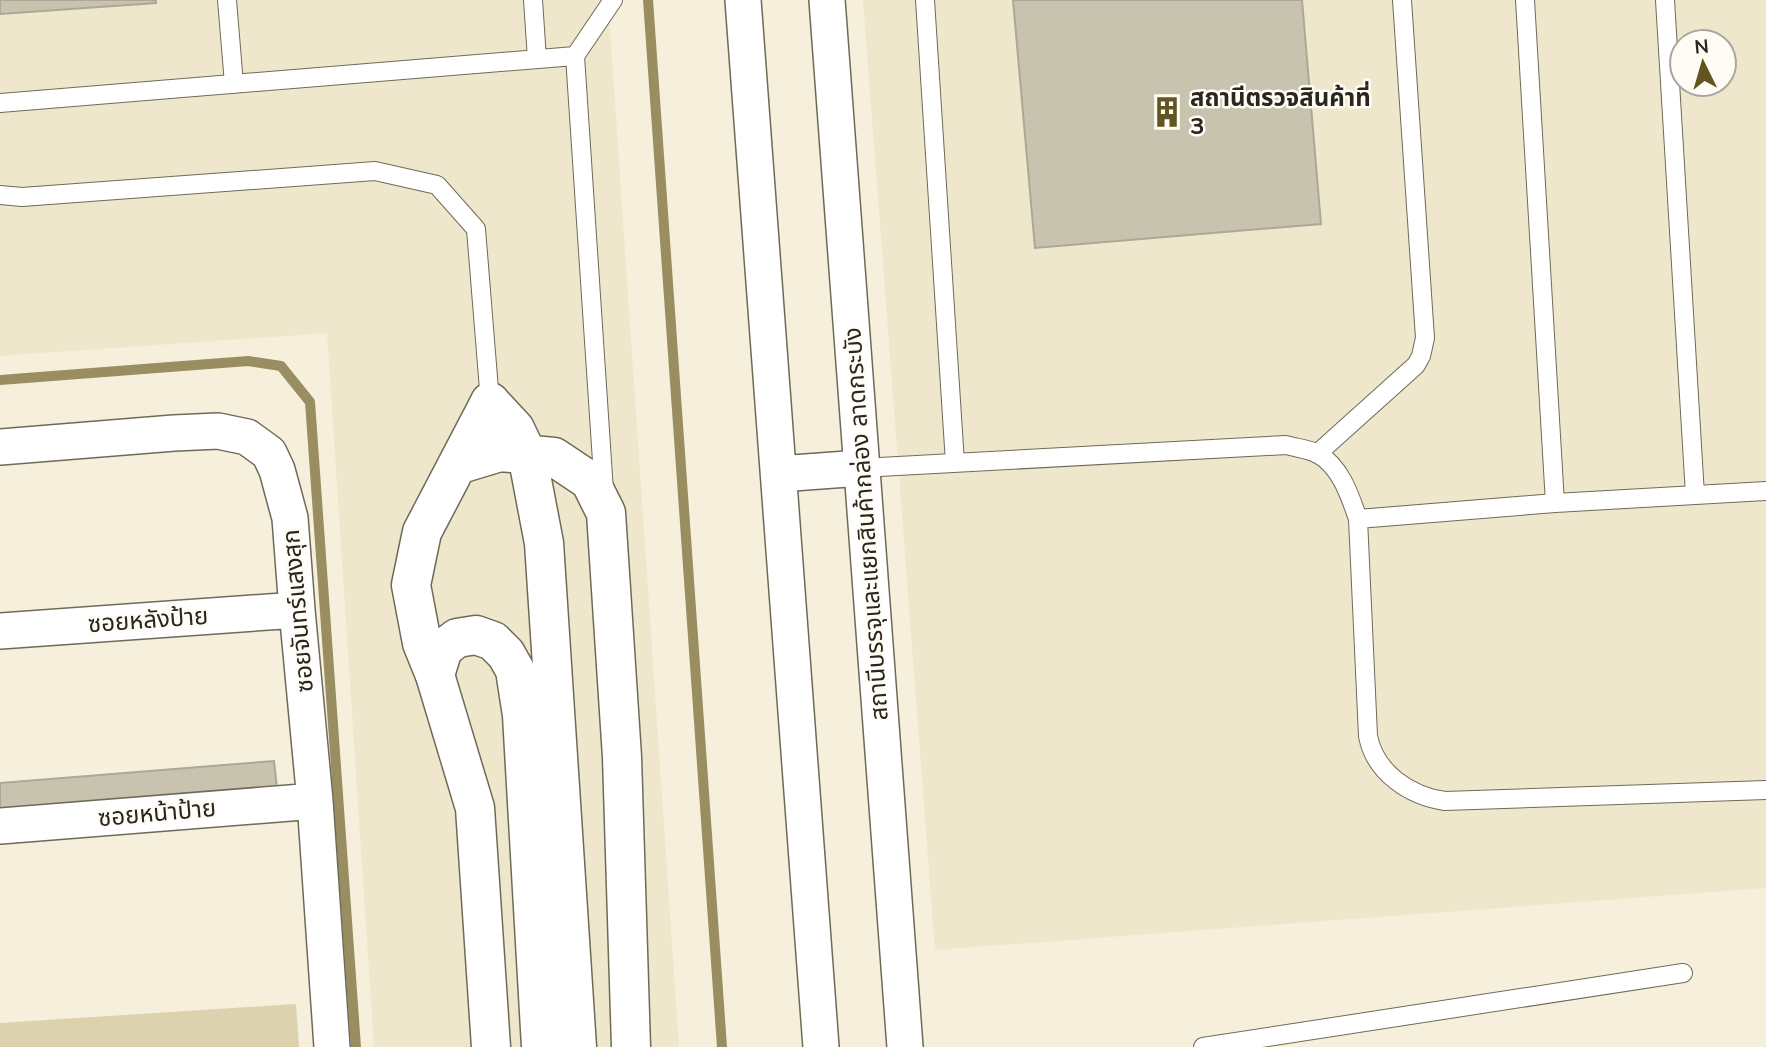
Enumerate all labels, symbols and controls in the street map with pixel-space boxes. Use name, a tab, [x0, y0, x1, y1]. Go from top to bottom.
north arrow	[1668, 28, 1738, 98]
text: N	[1693, 33, 1710, 59]
place label: สถานีตรวจสินค้าที่ 3	[1190, 81, 1371, 140]
building icon: สถานีตรวจสินค้าที่ 3	[1150, 95, 1184, 129]
street label: สถานีบรรจุและแยกสินค้ากล่อง ลาดกระบัง	[836, 326, 895, 722]
street label: ซอยจันทร์แสงสุก	[275, 528, 320, 694]
street label: ซอยหลังป้าย	[87, 600, 209, 638]
street label: ซอยหน้าป้าย	[97, 792, 217, 832]

